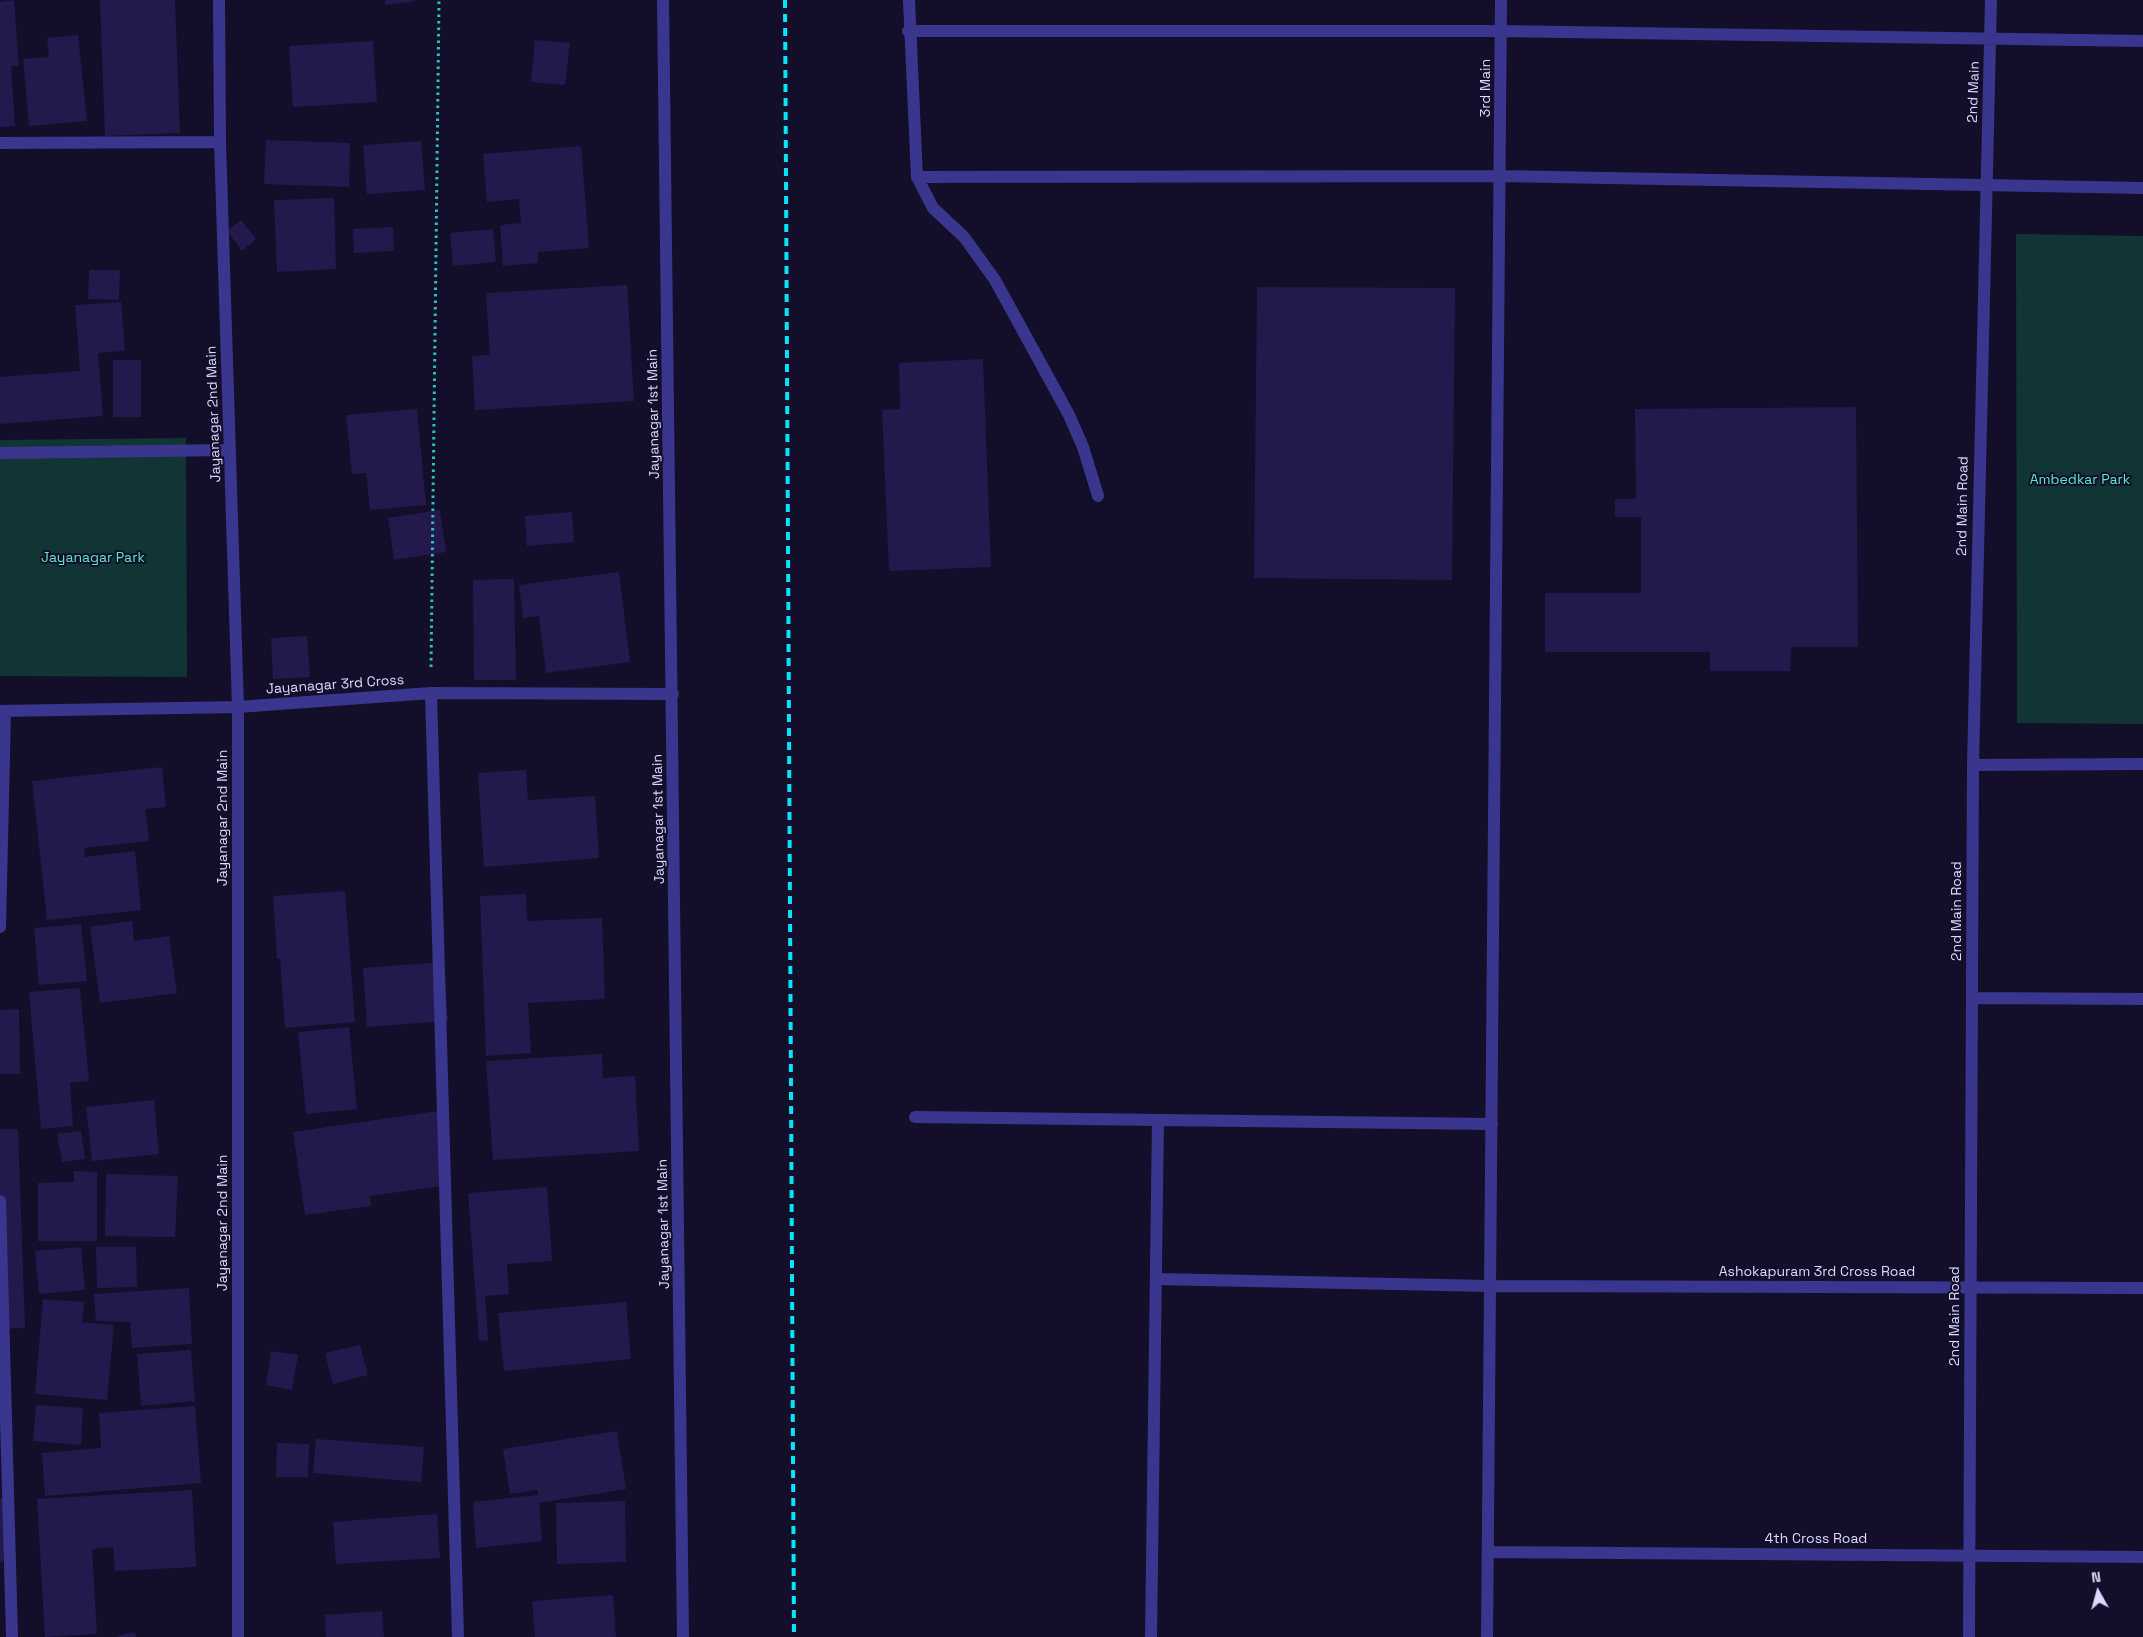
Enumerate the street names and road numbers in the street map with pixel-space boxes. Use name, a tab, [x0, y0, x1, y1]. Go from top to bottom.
street label: 3rd Main	[1478, 59, 1494, 117]
street label: 2nd Main	[1965, 61, 1983, 123]
street label: Jayanagar 2nd Main	[203, 345, 225, 483]
street label: Jayanagar 1st Main	[644, 349, 664, 479]
street label: 2nd Main Road	[1954, 456, 1972, 556]
street label: Jayanagar 3rd Cross	[265, 672, 405, 698]
street label: Jayanagar 2nd Main	[215, 750, 231, 886]
street label: Jayanagar 1st Main	[649, 754, 669, 884]
street label: 2nd Main Road	[1949, 861, 1965, 961]
street label: Jayanagar 2nd Main	[215, 1155, 231, 1291]
street label: Jayanagar 1st Main	[654, 1159, 674, 1289]
street label: Ashokapuram 3rd Cross Road	[1719, 1264, 1915, 1280]
street label: 2nd Main Road	[1947, 1266, 1963, 1366]
street label: 4th Cross Road	[1765, 1531, 1867, 1547]

